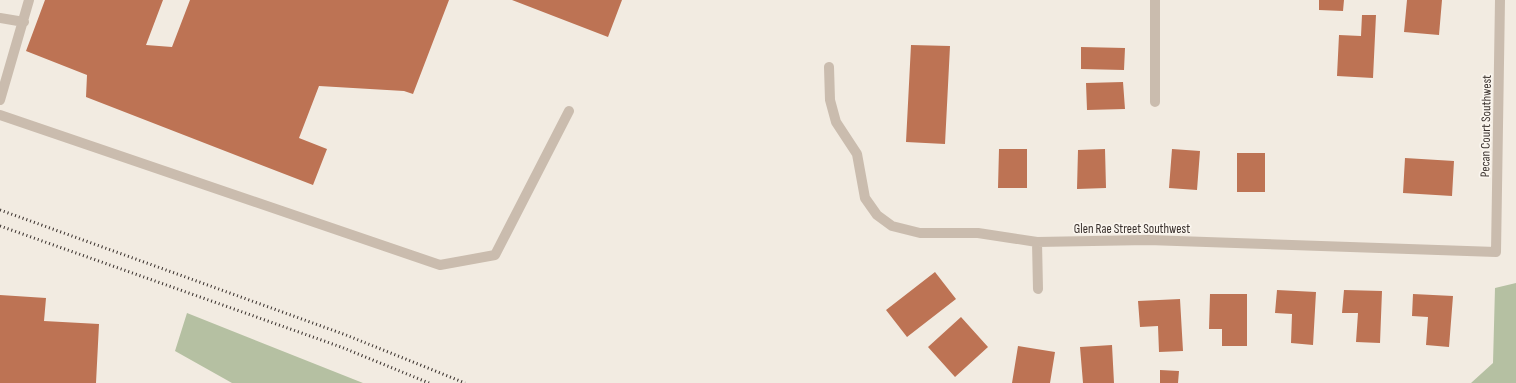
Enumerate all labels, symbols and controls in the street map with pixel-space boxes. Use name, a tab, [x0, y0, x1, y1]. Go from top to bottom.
street label: Pecan Court Southwest	[1477, 75, 1495, 177]
street label: Glen Rae Street Southwest	[1074, 221, 1190, 237]

